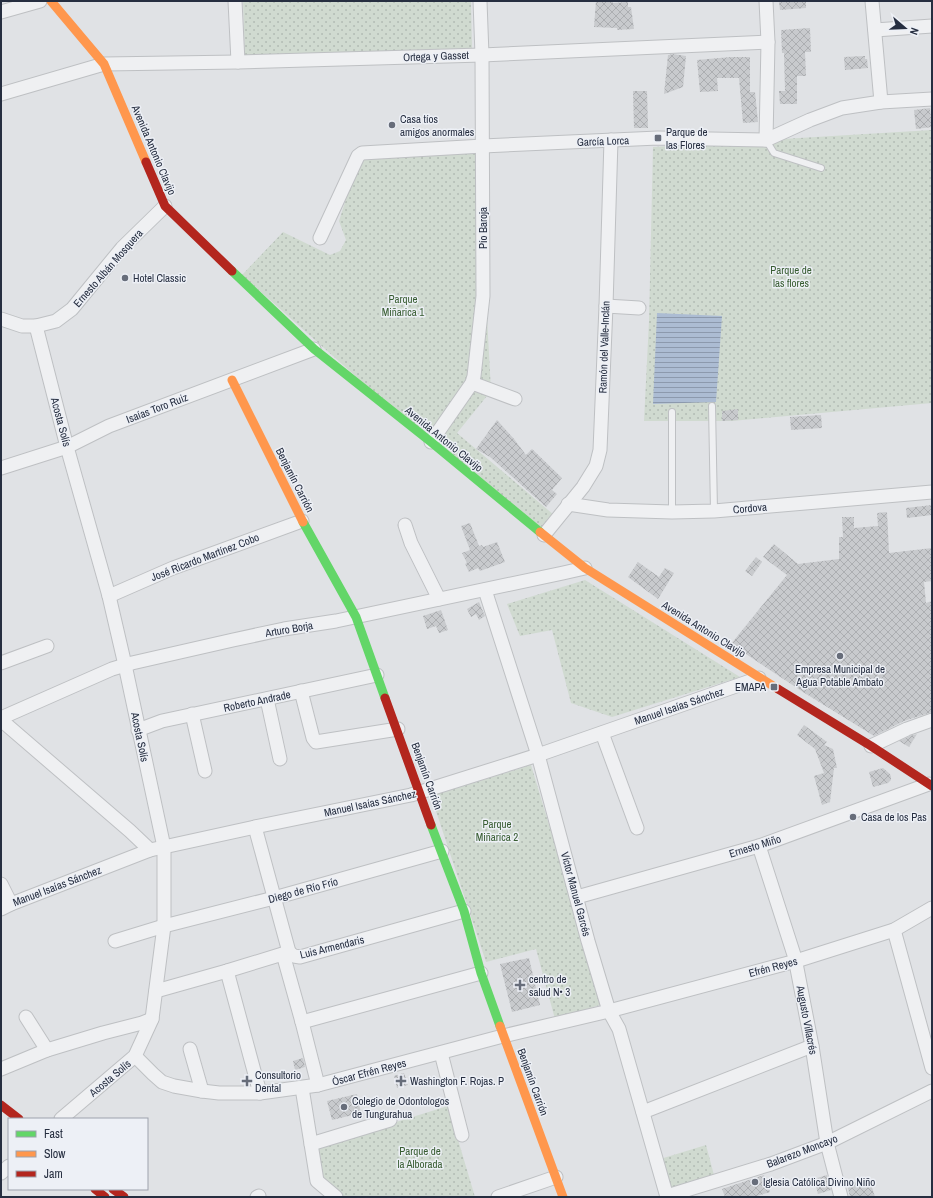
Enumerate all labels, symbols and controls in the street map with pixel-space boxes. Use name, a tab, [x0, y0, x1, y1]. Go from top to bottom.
north arrow	[885, 8, 925, 48]
text: N	[907, 26, 922, 37]
street label: Ortega y Gasset	[403, 48, 470, 64]
street label: Avenida Antonio Clavijo	[128, 102, 179, 197]
place label: Casa tíos amigos anormales	[400, 112, 475, 139]
marker: Casa tíos amigos anormales	[387, 120, 397, 130]
place label: Parque de las Flores	[666, 125, 708, 152]
street label: García Lorca	[577, 133, 629, 149]
marker: Parque de las Flores	[653, 133, 663, 143]
street label: Pío Baroja	[476, 207, 490, 249]
street label: Ernesto Albán Mosquera	[70, 226, 146, 310]
park label: Parque de las flores	[770, 263, 812, 290]
place label: Hotel Classic	[133, 271, 187, 285]
marker: Hotel Classic	[120, 273, 130, 283]
park label: Parque Miñarica 1	[382, 292, 424, 319]
street label: Ramón del Valle-Inclán	[595, 300, 613, 394]
street label: Isaías Toro Ruiz	[124, 390, 190, 426]
street label: Acosta Solís	[47, 395, 74, 448]
street label: Avenida Antonio Clavijo	[401, 403, 486, 475]
street label: Benjamín Carrión	[273, 445, 317, 515]
street label: Cordova	[732, 500, 768, 516]
street label: José Ricardo Martínez Cobo	[149, 530, 261, 584]
street label: Avenida Antonio Clavijo	[659, 597, 748, 660]
street label: Arturo Borja	[263, 618, 314, 640]
marker: Empresa Municipal de Agua Potable Ambato	[835, 651, 845, 661]
place label: Empresa Municipal de Agua Potable Ambato	[795, 662, 885, 689]
place label: EMAPA	[735, 680, 767, 694]
marker: EMAPA	[769, 682, 779, 692]
street label: Manuel Isaías Sánchez	[632, 684, 726, 728]
street label: Roberto Andrade	[222, 687, 292, 715]
street label: Acosta Solís	[128, 710, 152, 763]
street label: Benjamín Carrión	[408, 740, 446, 812]
street label: Manuel Isaías Sánchez	[323, 786, 418, 820]
place label: Casa de los Pas	[861, 810, 927, 824]
marker: Casa de los Pas	[848, 812, 858, 822]
park label: Parque Miñarica 2	[476, 817, 518, 844]
street label: Ernesto Miño	[727, 831, 783, 861]
street label: Víctor Manuel Garcés	[558, 850, 594, 938]
street label: Manuel Isaías Sánchez	[11, 862, 104, 909]
street label: Diego de Río Frío	[267, 874, 339, 906]
street label: Luis Armendaris	[298, 932, 366, 962]
street label: Efrén Reyes	[747, 954, 799, 980]
place label: centro de salud N• 3	[529, 972, 570, 999]
marker: centro de salud N• 3	[514, 979, 526, 991]
street label: Augusto Villacrés	[793, 983, 821, 1056]
street label: Benjamín Carrión	[514, 1046, 552, 1118]
street label: Óscar Efrén Reyes	[330, 1055, 408, 1089]
street label: Acosta Solís	[86, 1056, 134, 1100]
place label: Consultorio Dental	[255, 1068, 301, 1095]
place label: Washington F. Rojas. P	[410, 1074, 504, 1088]
marker: Washington F. Rojas. P	[395, 1075, 407, 1087]
marker: Consultorio Dental	[242, 1076, 252, 1086]
place label: Colegio de Odontologos de Tungurahua	[352, 1094, 450, 1121]
marker: Colegio de Odontologos de Tungurahua	[339, 1102, 349, 1112]
legend	[8, 1118, 148, 1190]
text: Fast	[44, 1126, 63, 1142]
street label: Balarezo Moncayo	[765, 1131, 839, 1171]
park label: Parque de la Alborada	[397, 1144, 443, 1171]
text: Slow	[44, 1146, 66, 1162]
text: Jam	[44, 1166, 63, 1182]
place label: Iglesia Católica Divino Niño	[763, 1175, 875, 1189]
marker: Iglesia Católica Divino Niño	[750, 1177, 760, 1187]

